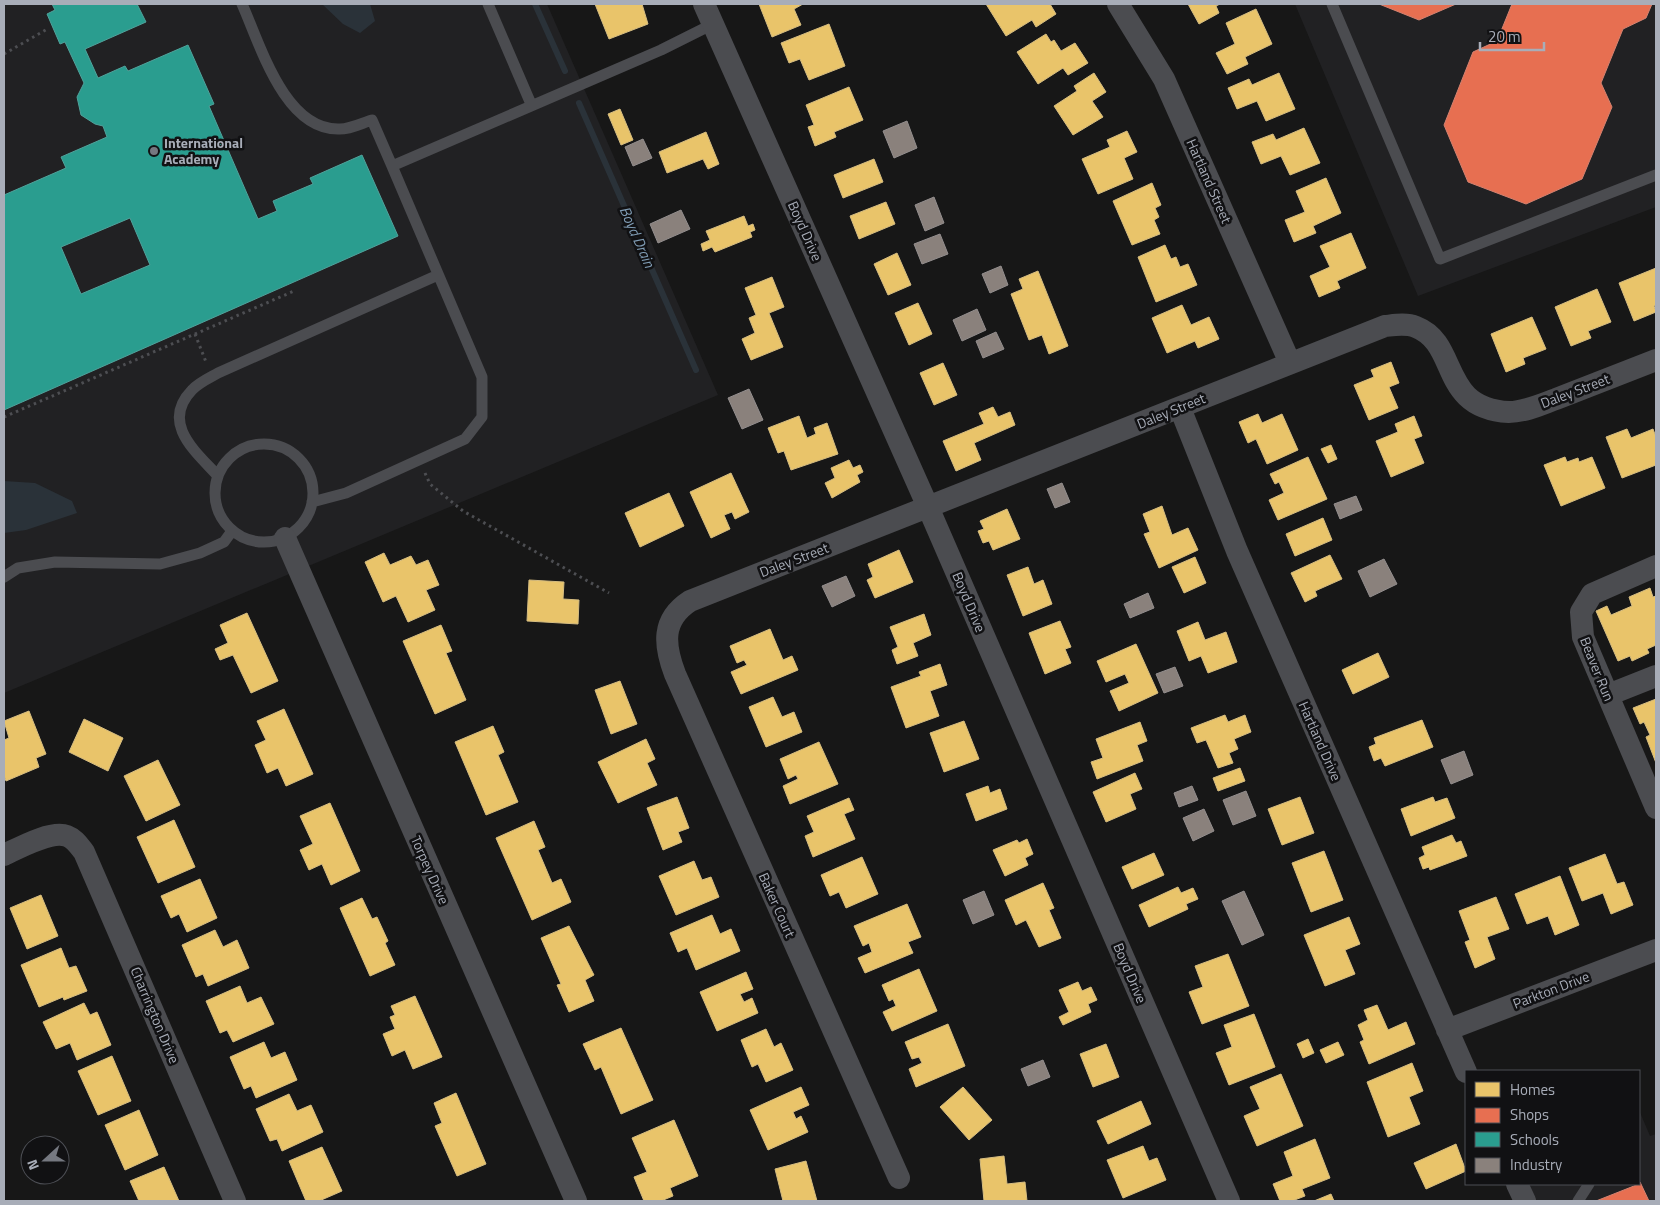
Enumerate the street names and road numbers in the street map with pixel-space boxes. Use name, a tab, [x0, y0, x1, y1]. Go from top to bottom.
street label: Hartland Street	[1181, 135, 1237, 227]
street label: Boyd Drive	[783, 197, 828, 264]
street label: Daley Street	[1537, 368, 1612, 413]
street label: Daley Street	[1133, 387, 1208, 434]
street label: Daley Street	[756, 537, 831, 582]
street label: Boyd Drive	[947, 568, 992, 635]
street label: Beaver Run	[1575, 633, 1620, 704]
street label: Hartland Drive	[1294, 698, 1347, 784]
street label: Torpey Drive	[406, 832, 455, 907]
street label: Baker Court	[754, 869, 801, 941]
street label: Boyd Drive	[1108, 939, 1153, 1006]
street label: Charrington Drive	[126, 963, 185, 1066]
street label: Parkton Drive	[1510, 965, 1592, 1014]

